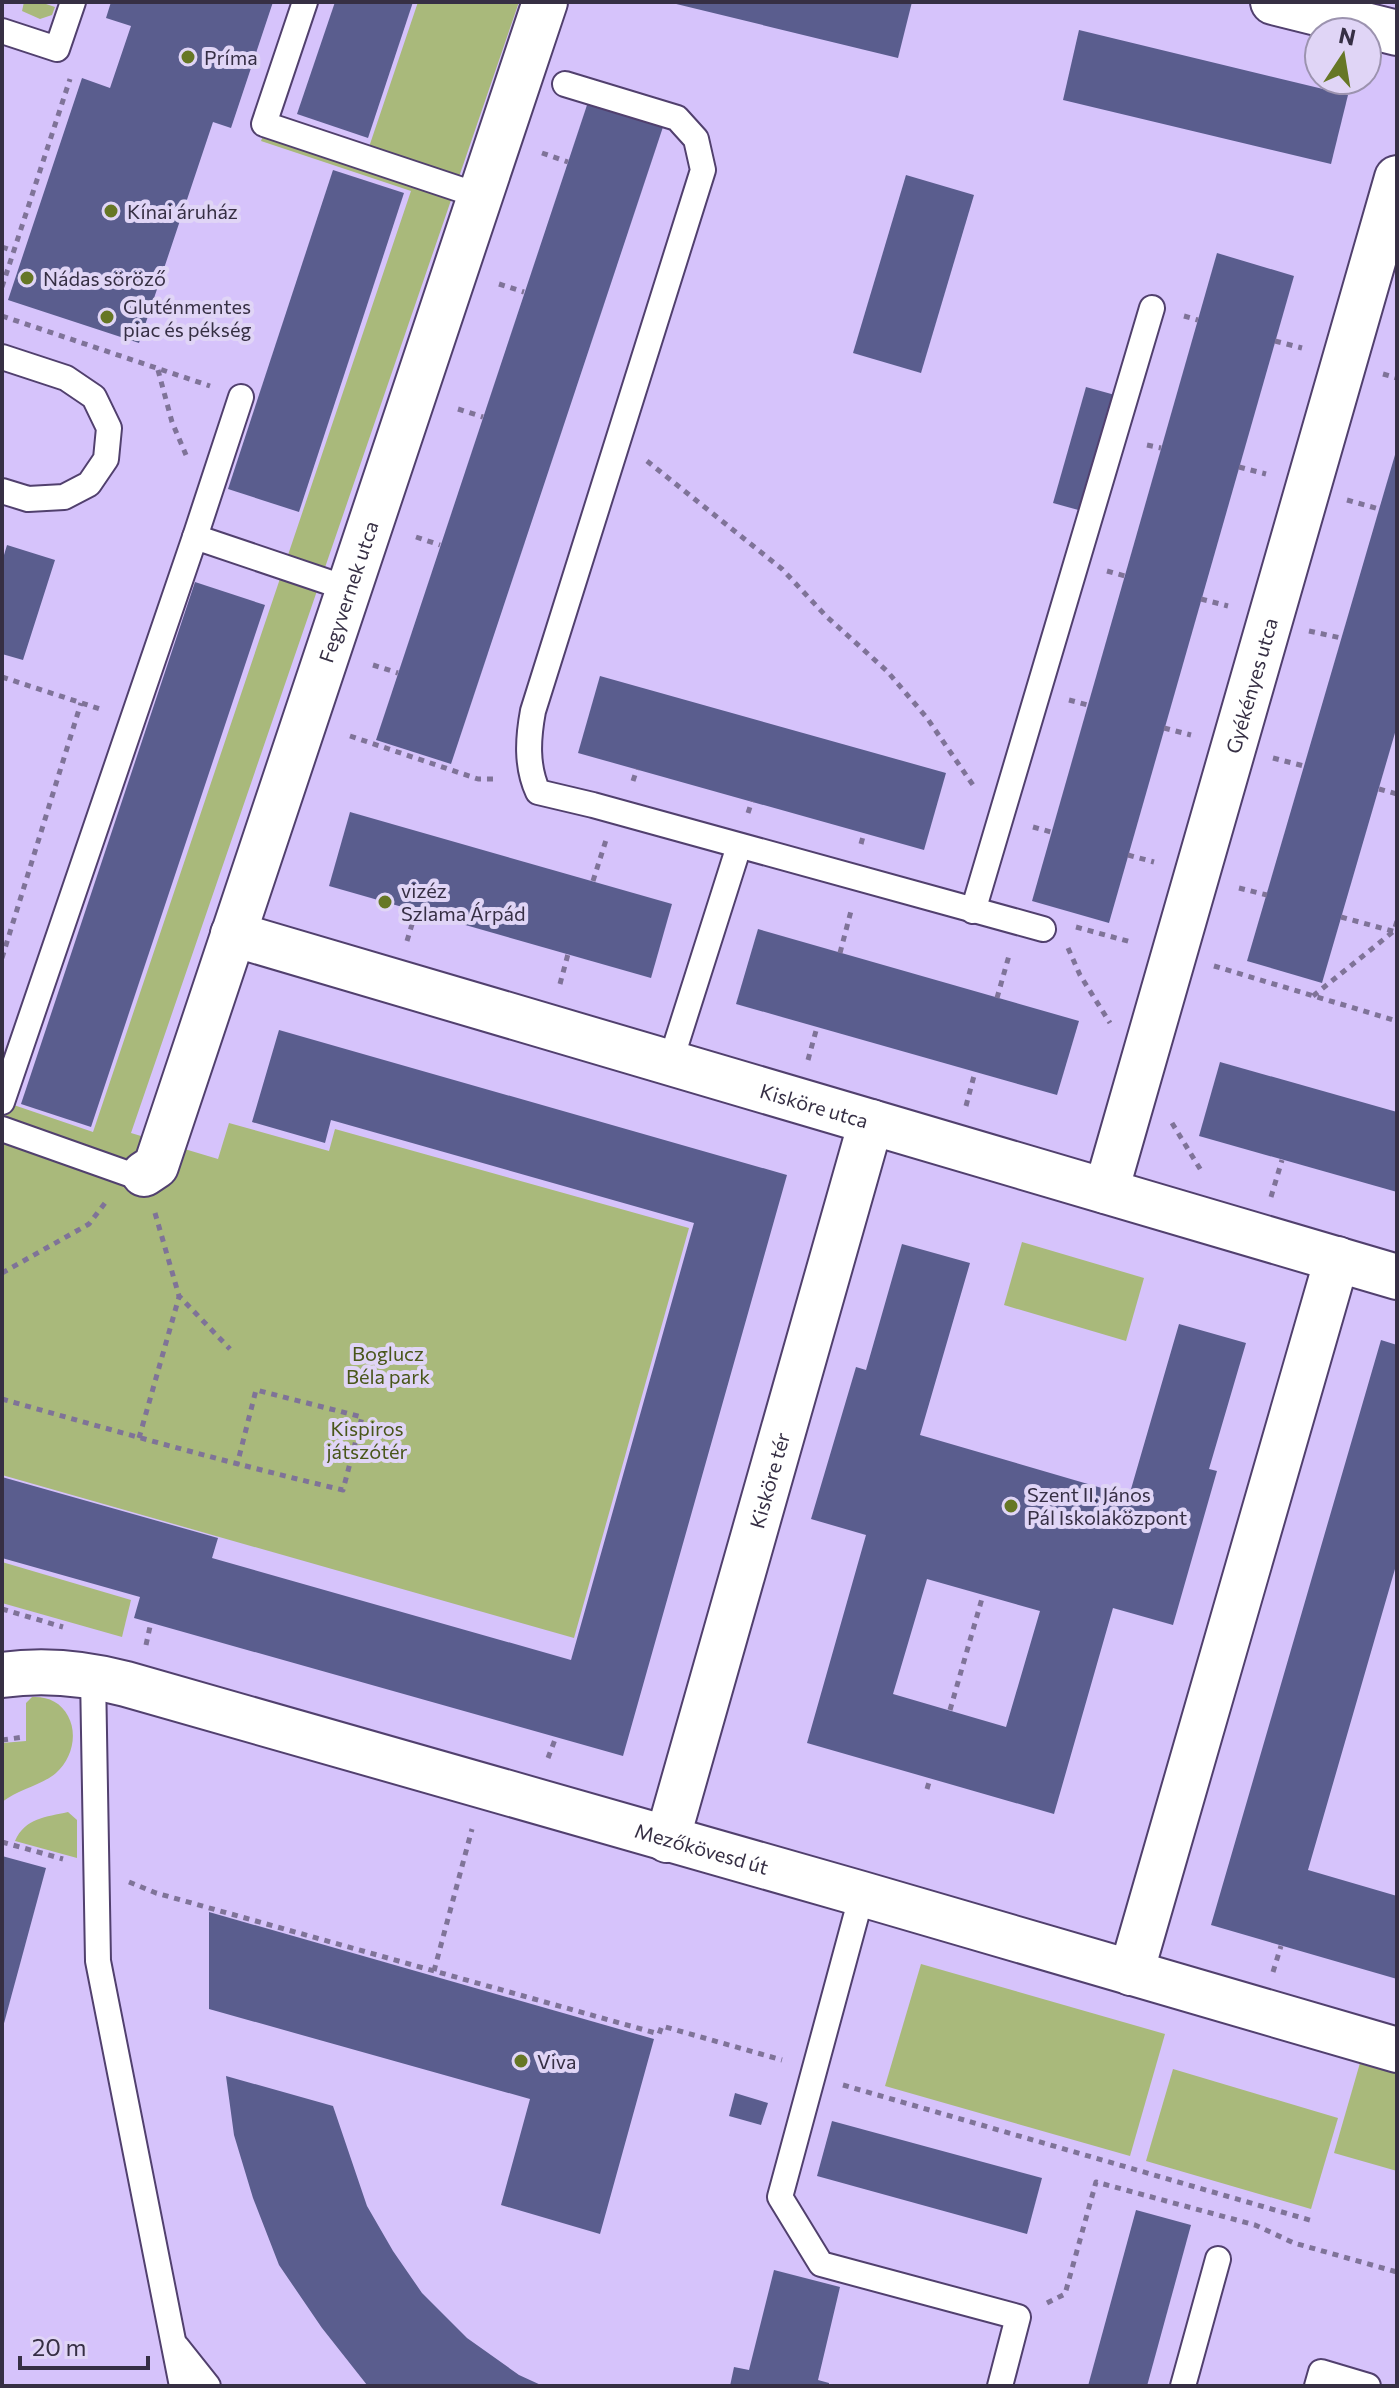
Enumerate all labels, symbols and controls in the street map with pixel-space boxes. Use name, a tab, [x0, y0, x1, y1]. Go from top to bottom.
north arrow	[1303, 16, 1383, 96]
text: N	[1336, 21, 1358, 51]
place label: Príma	[204, 45, 258, 69]
marker: Príma	[179, 48, 197, 66]
place label: Kínai áruház	[127, 199, 238, 223]
marker: Kínai áruház	[102, 202, 120, 220]
place label: Nádas söröző	[43, 266, 166, 290]
marker: Nádas söröző	[18, 269, 36, 287]
place label: Gluténmentes piac és pékség	[123, 294, 251, 341]
marker: Gluténmentes piac és pékség	[98, 308, 116, 326]
street label: Fegyvernek utca	[313, 518, 383, 665]
street label: Gyékényes utca	[1220, 615, 1282, 756]
place label: vizéz Szlama Árpád	[401, 878, 526, 925]
marker: vizéz Szlama Árpád	[376, 893, 394, 911]
street label: Kisköre utca	[757, 1078, 871, 1133]
park label: Boglucz Béla park	[346, 1341, 430, 1388]
park label: Kispiros játszótér	[326, 1416, 408, 1463]
street label: Kisköre tér	[744, 1429, 794, 1531]
place label: Szent II. János Pál Iskolaközpont	[1027, 1482, 1187, 1529]
marker: Szent II. János Pál Iskolaközpont	[1002, 1497, 1020, 1515]
street label: Mezőkövesd út	[632, 1818, 771, 1879]
place label: Viva	[537, 2049, 576, 2073]
marker: Viva	[512, 2052, 530, 2070]
scale bar	[20, 2320, 148, 2370]
text: 20 m	[32, 2332, 86, 2361]

